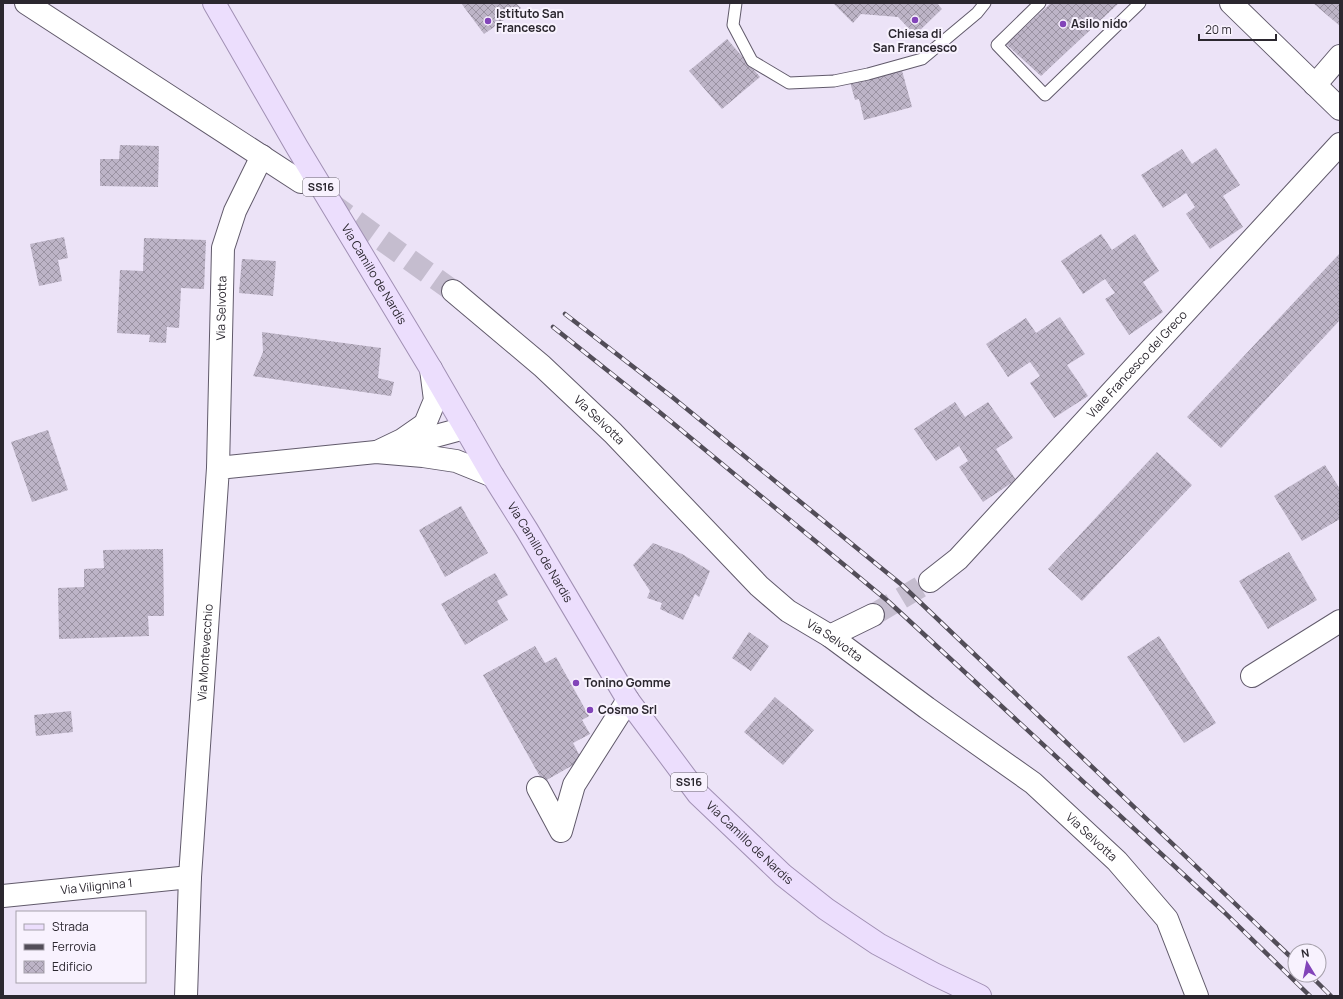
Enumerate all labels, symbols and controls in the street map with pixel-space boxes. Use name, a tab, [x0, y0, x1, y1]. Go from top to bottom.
place label: Istituto San Francesco	[496, 5, 564, 36]
marker: Chiesa di San Francesco	[910, 15, 920, 25]
place label: Asilo nido	[1071, 15, 1128, 32]
marker: Istituto San Francesco	[483, 16, 493, 26]
scale bar	[1199, 16, 1276, 42]
marker: Asilo nido	[1058, 19, 1068, 29]
text: 20 m	[1205, 21, 1232, 38]
place label: Chiesa di San Francesco	[873, 25, 957, 56]
road number: SS16	[303, 178, 339, 196]
street label: Via Camillo de Nardis	[338, 221, 411, 327]
street label: Via Selvotta	[212, 276, 230, 341]
street label: Viale Francesco del Greco	[1083, 306, 1191, 422]
street label: Via Selvotta	[570, 391, 629, 448]
street label: Via Camillo de Nardis	[504, 499, 577, 606]
street label: Via Montevecchio	[193, 603, 217, 702]
street label: Via Selvotta	[804, 615, 866, 665]
place label: Tonino Gomme	[584, 674, 671, 691]
marker: Tonino Gomme	[571, 678, 581, 688]
place label: Cosmo Srl	[598, 701, 657, 718]
marker: Cosmo Srl	[585, 705, 595, 715]
road number: SS16	[671, 773, 707, 791]
street label: Via Camillo de Nardis	[703, 797, 797, 888]
street label: Via Selvotta	[1062, 809, 1121, 865]
street label: Via Vilignina 1	[60, 874, 133, 898]
legend	[16, 911, 146, 983]
text: Strada	[52, 918, 89, 935]
text: Ferrovia	[52, 938, 96, 955]
north arrow	[1287, 943, 1327, 983]
text: N	[1300, 945, 1310, 961]
text: Edificio	[52, 958, 92, 975]

